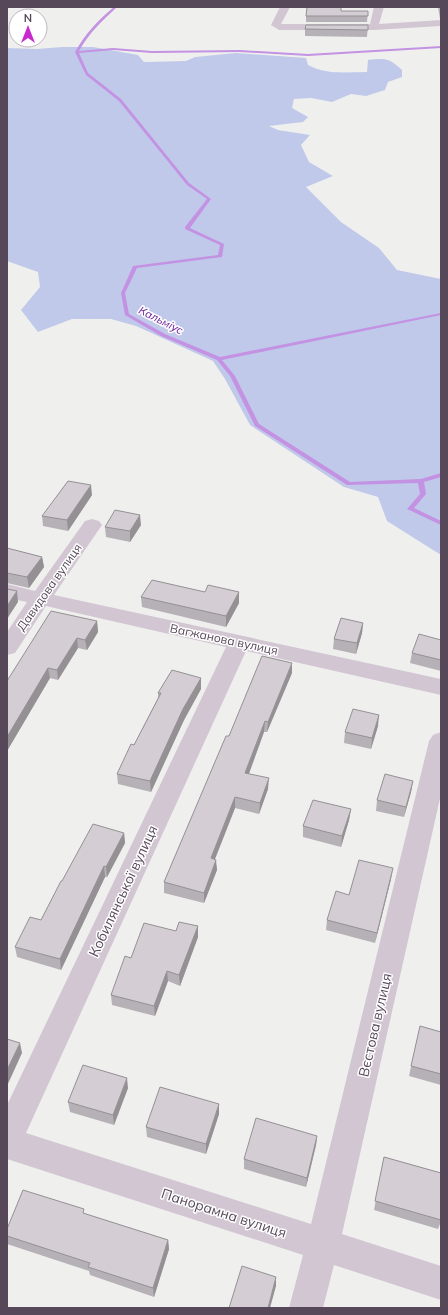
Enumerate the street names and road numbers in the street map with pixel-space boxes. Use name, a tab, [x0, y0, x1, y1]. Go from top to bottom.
street label: Давидова вулиця	[13, 540, 85, 634]
street label: Вагжанова вулиця	[169, 620, 279, 658]
street label: Кобилянської вулиця	[85, 822, 161, 960]
street label: Вєстова вулиця	[354, 971, 396, 1079]
street label: Панорамна вулиця	[159, 1184, 289, 1242]

